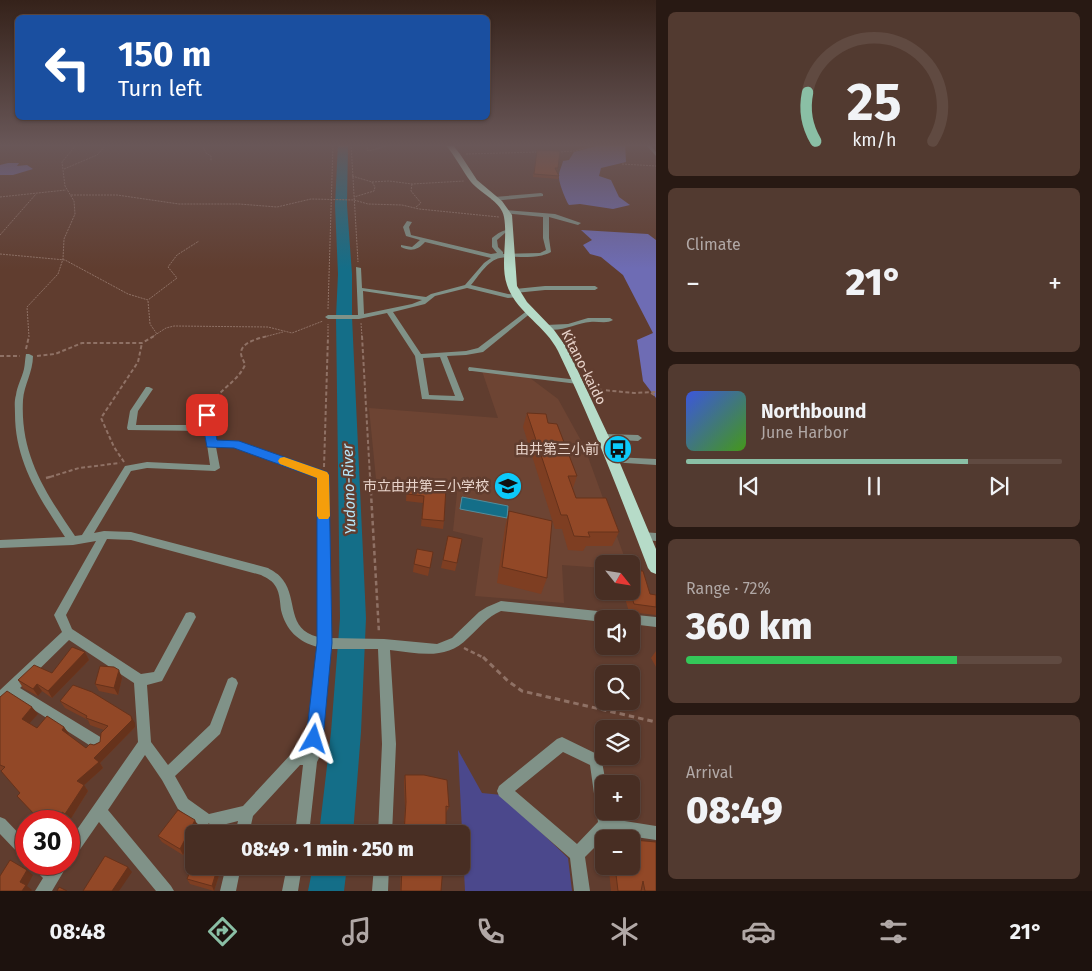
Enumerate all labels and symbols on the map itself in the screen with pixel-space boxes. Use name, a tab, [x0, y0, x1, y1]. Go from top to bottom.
street label: Kitano-kaido	[557, 327, 610, 408]
pin	[186, 394, 228, 436]
bus stop icon: 由井第三小前	[603, 434, 633, 464]
place label: 由井第三小前	[515, 441, 599, 458]
water label: Yudono-River	[338, 442, 360, 535]
school or university icon: 市立由井第三小学校	[493, 471, 523, 501]
place label: 市立由井第三小学校	[363, 478, 489, 495]
north arrow	[595, 555, 640, 600]
position arrow	[287, 712, 339, 764]
speed limit sign: 30	[15, 810, 80, 875]

